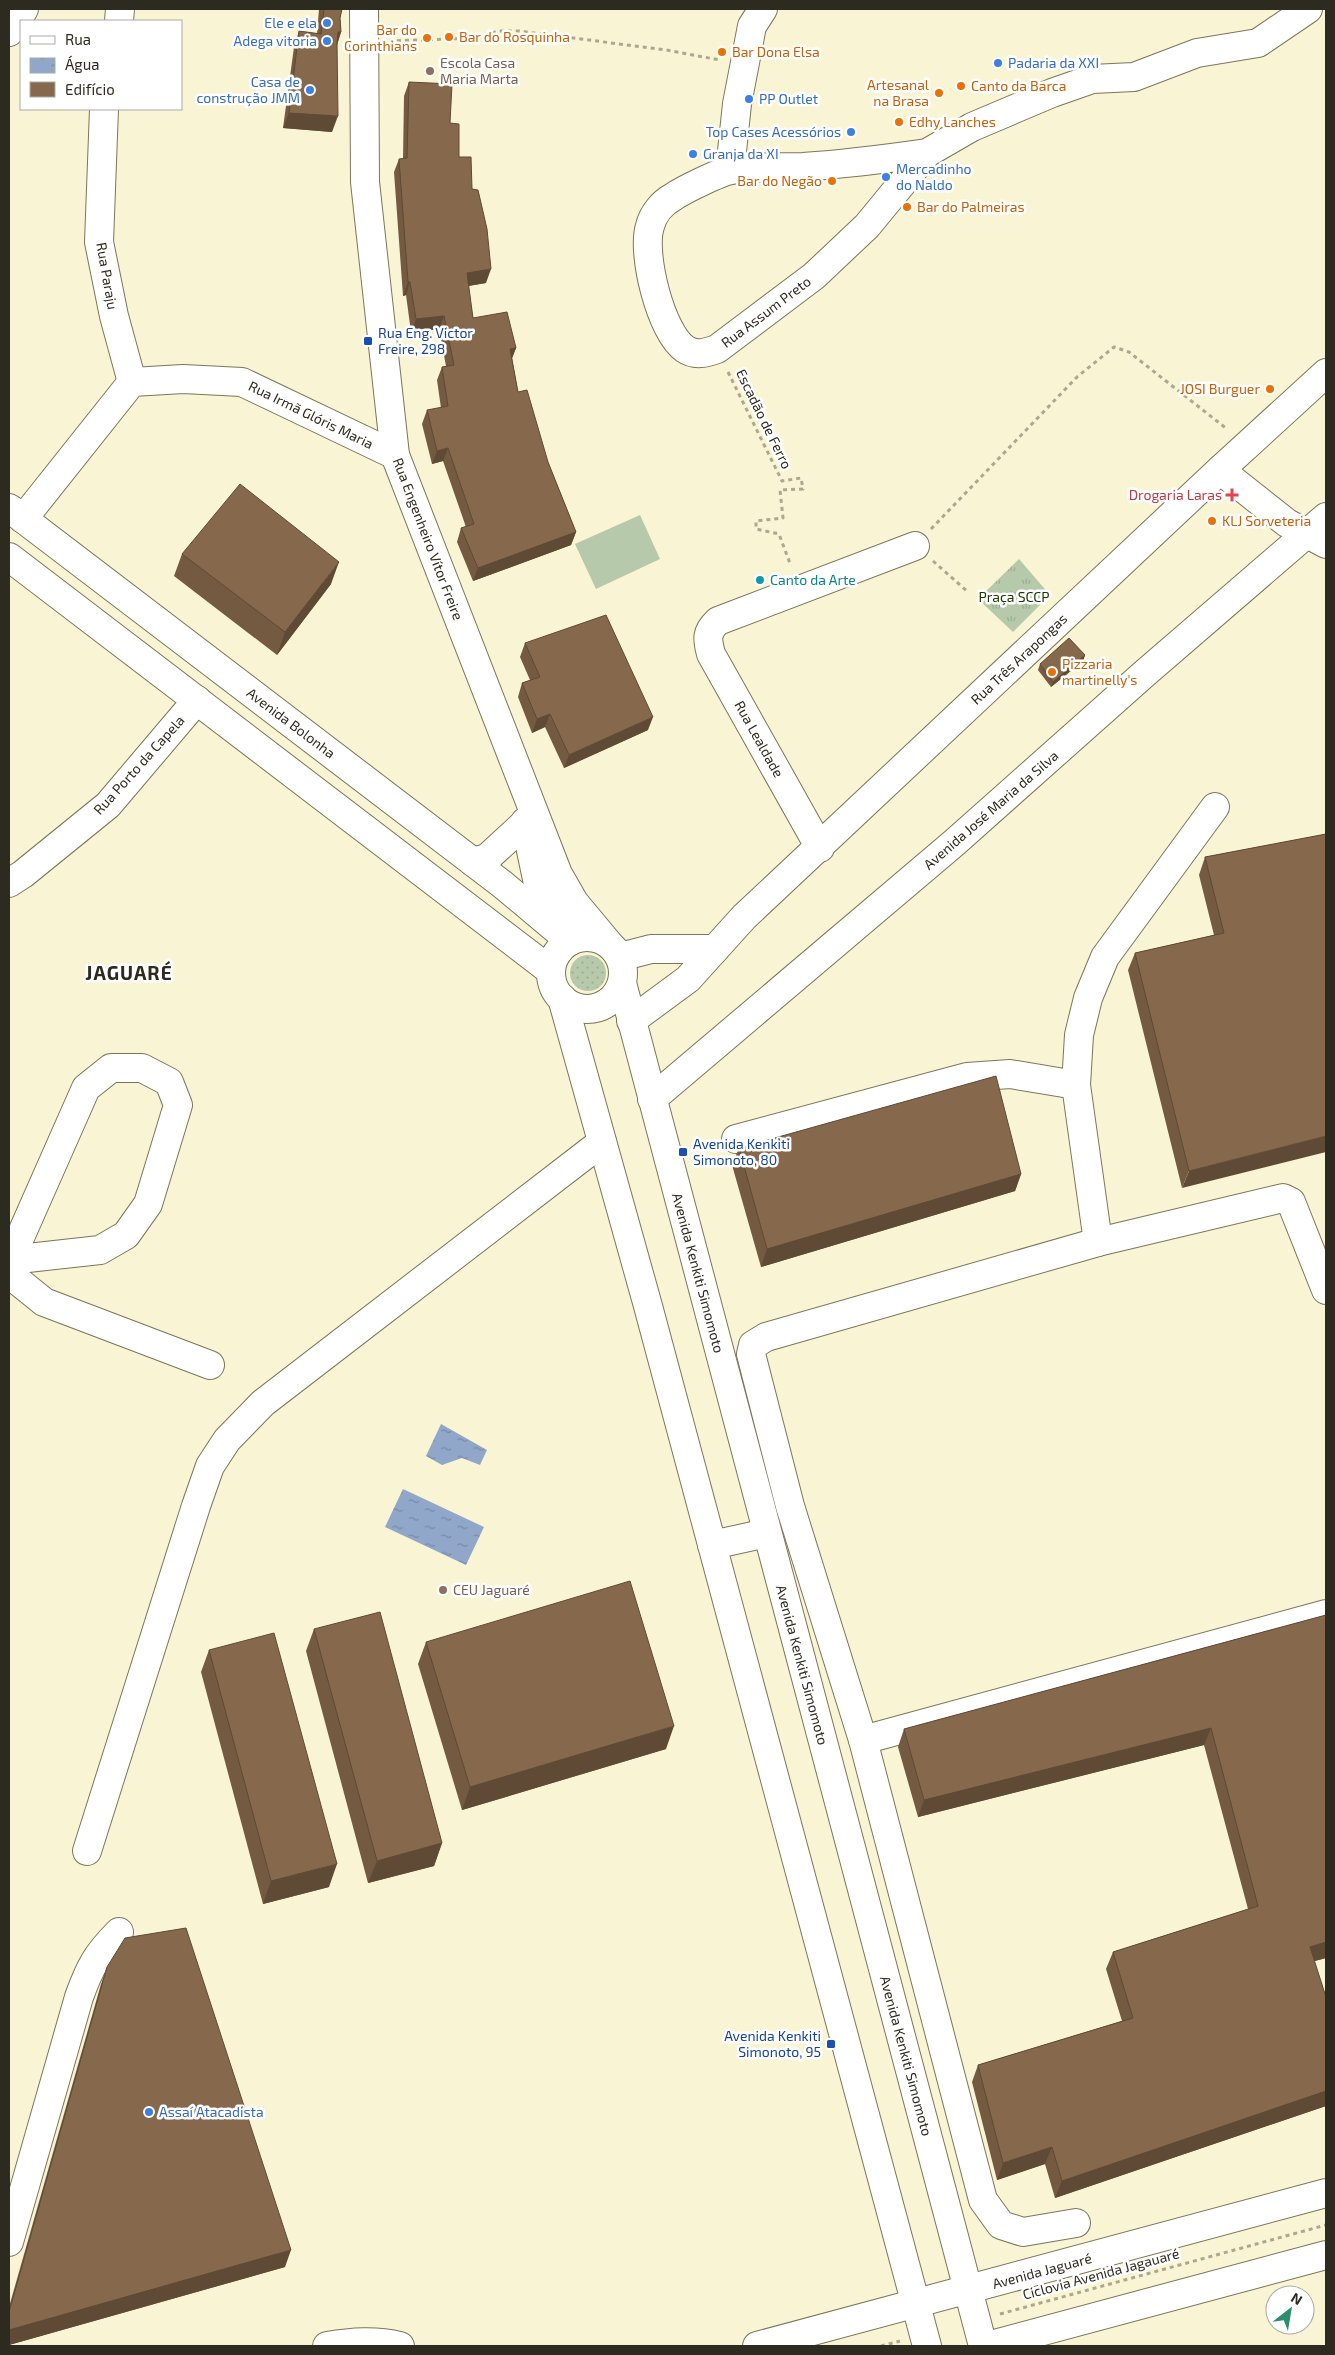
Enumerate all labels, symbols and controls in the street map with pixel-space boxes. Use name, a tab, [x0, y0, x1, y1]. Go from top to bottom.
place label: Ele e ela	[264, 14, 317, 31]
marker: Ele e ela	[321, 17, 333, 29]
legend	[20, 20, 182, 110]
place label: Bar do Corinthians	[344, 21, 417, 54]
place label: Bar do Rosquinha	[459, 28, 570, 45]
text: Rua	[65, 30, 91, 48]
marker: Bar do Rosquinha	[443, 31, 455, 43]
place label: Adega vitoria	[234, 32, 317, 49]
marker: Bar do Corinthians	[421, 32, 433, 44]
marker: Adega vitoria	[321, 35, 333, 47]
place label: Bar Dona Elsa	[732, 43, 820, 60]
marker: Bar Dona Elsa	[716, 46, 728, 58]
place label: Escola Casa Maria Marta	[440, 54, 518, 87]
place label: Padaria da XXI	[1008, 54, 1099, 71]
text: Água	[65, 55, 100, 73]
marker: Padaria da XXI	[992, 57, 1004, 69]
marker: Escola Casa Maria Marta	[424, 65, 436, 77]
place label: Casa de construção JMM	[196, 73, 300, 107]
place label: Artesanal na Brasa	[867, 76, 930, 109]
place label: Canto da Barca	[971, 77, 1066, 94]
text: Edifício	[65, 80, 115, 98]
marker: Canto da Barca	[955, 80, 967, 92]
marker: Casa de construção JMM	[304, 84, 316, 96]
marker: Artesanal na Brasa	[933, 87, 945, 99]
place label: PP Outlet	[759, 90, 818, 107]
marker: PP Outlet	[743, 93, 755, 105]
place label: Edhy Lanches	[909, 113, 996, 130]
marker: Edhy Lanches	[893, 116, 905, 128]
place label: Top Cases Acessórios	[706, 123, 841, 140]
marker: Top Cases Acessórios	[845, 126, 857, 138]
place label: Granja da XI	[703, 145, 779, 162]
marker: Granja da XI	[687, 148, 699, 160]
place label: Mercadinho do Naldo	[896, 160, 972, 193]
marker: Mercadinho do Naldo	[880, 171, 892, 183]
place label: Bar do Negão	[737, 172, 822, 189]
marker: Bar do Negão	[826, 175, 838, 187]
place label: Bar do Palmeiras	[917, 198, 1025, 215]
marker: Bar do Palmeiras	[901, 201, 913, 213]
street label: Rua Paraju	[93, 241, 122, 311]
street label: Rua Assum Preto	[717, 272, 814, 351]
place label: Rua Eng. Victor Freire, 298	[378, 324, 473, 357]
marker: Rua Eng. Victor Freire, 298	[362, 335, 374, 347]
street label: Escadão de Ferro	[733, 366, 796, 471]
street label: Rua Irmã Glóris Maria	[246, 377, 376, 452]
place label: JOSI Burguer	[1180, 380, 1260, 397]
marker: JOSI Burguer	[1264, 383, 1276, 395]
street label: Rua Engenheiro Vítor Freire	[390, 455, 467, 622]
place label: Drogaria Laras	[1129, 486, 1222, 503]
marker: Drogaria Laras	[1226, 489, 1238, 501]
place label: KLJ Sorveteria	[1222, 512, 1311, 529]
marker: KLJ Sorveteria	[1206, 515, 1218, 527]
place label: Canto da Arte	[770, 571, 856, 588]
marker: Canto da Arte	[754, 574, 766, 586]
park label: Praça SCCP	[978, 588, 1050, 606]
street label: Rua Três Arapongas	[967, 610, 1070, 708]
place label: Pizzaria martinelly's	[1062, 655, 1137, 688]
marker: Pizzaria martinelly's	[1046, 666, 1058, 678]
street label: Avenida Bolonha	[244, 684, 339, 761]
street label: Rua Lealdade	[731, 697, 788, 780]
street label: Rua Porto da Capela	[90, 712, 188, 818]
street label: Avenida José Maria da Silva	[920, 747, 1061, 873]
district label: JAGUARÉ	[85, 960, 173, 984]
place label: Avenida Kenkiti Simonoto, 80	[693, 1135, 790, 1168]
marker: Avenida Kenkiti Simonoto, 80	[677, 1146, 689, 1158]
street label: Avenida Kenkiti Simomoto	[669, 1191, 728, 1355]
place label: CEU Jaguaré	[453, 1581, 530, 1598]
street label: Avenida Kenkiti Simomoto	[773, 1583, 832, 1747]
marker: CEU Jaguaré	[437, 1584, 449, 1596]
street label: Avenida Kenkiti Simomoto	[877, 1974, 936, 2138]
place label: Avenida Kenkiti Simonoto, 95	[724, 2027, 821, 2060]
marker: Avenida Kenkiti Simonoto, 95	[825, 2038, 837, 2050]
place label: Assaí Atacadista	[159, 2103, 264, 2120]
marker: Assaí Atacadista	[143, 2106, 155, 2118]
street label: Ciclovia Avenida Jagauaré	[1021, 2244, 1181, 2303]
street label: Avenida Jaguaré	[990, 2249, 1093, 2292]
north arrow	[1265, 2285, 1315, 2335]
text: N	[1288, 2289, 1306, 2308]

